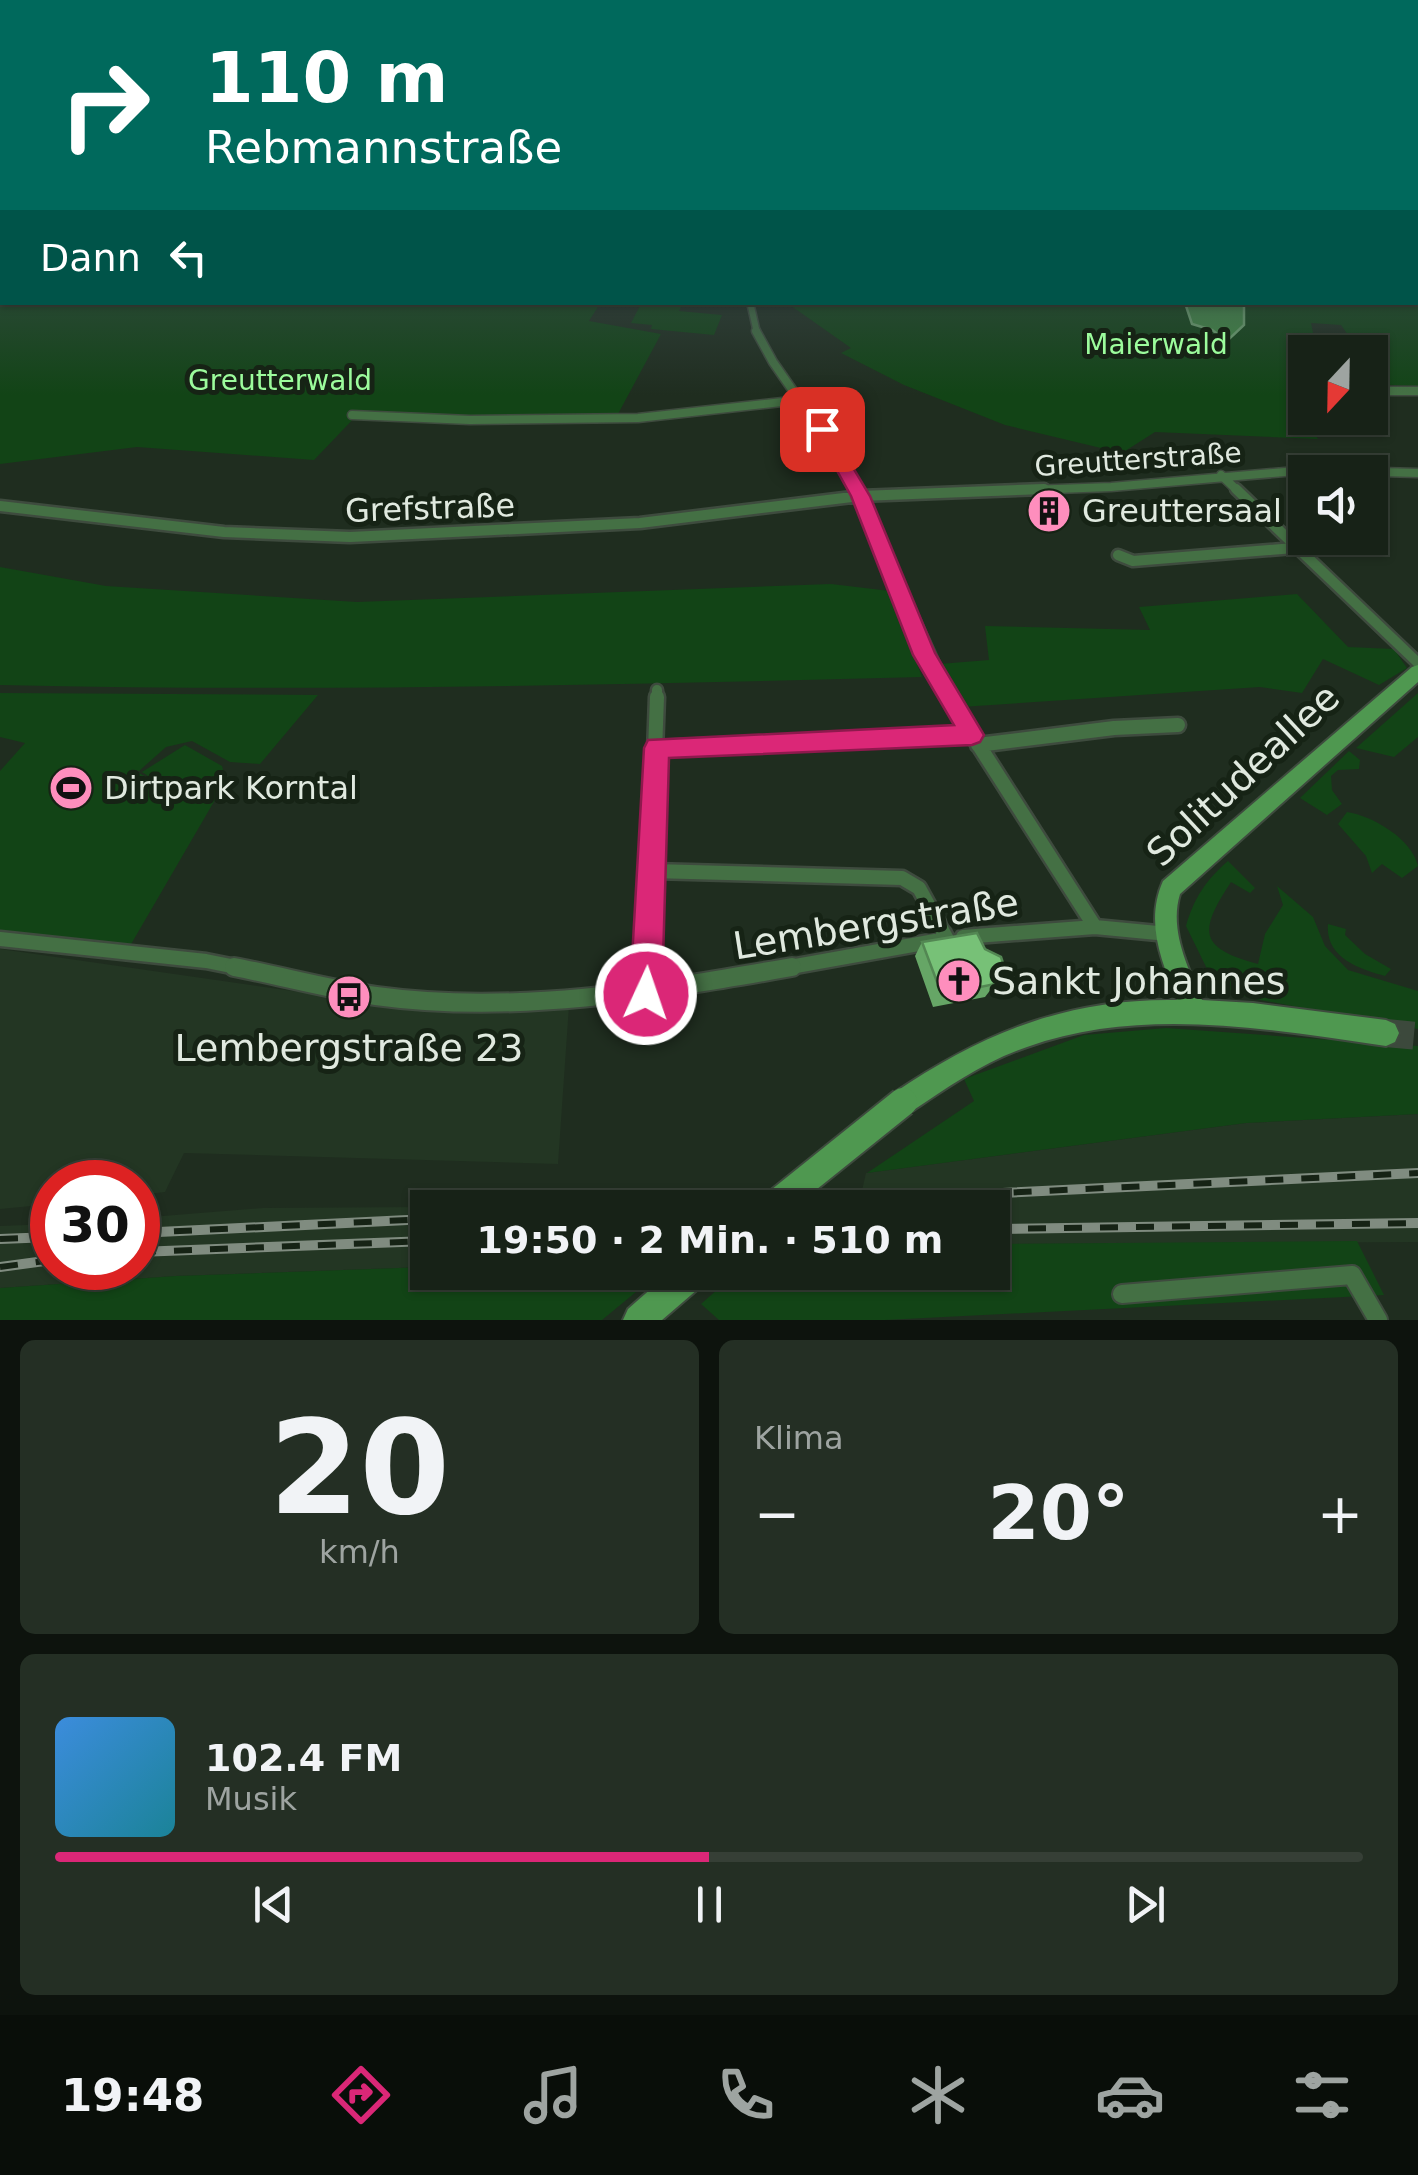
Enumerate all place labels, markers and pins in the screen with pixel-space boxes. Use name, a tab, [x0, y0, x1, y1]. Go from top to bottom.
pin	[780, 387, 865, 472]
building icon: Greuttersaal	[1026, 488, 1072, 534]
place label: Greuttersaal	[1082, 492, 1282, 530]
sports icon: Dirtpark Korntal	[48, 765, 94, 811]
place label: Dirtpark Korntal	[104, 769, 358, 807]
church icon: Sankt Johannes	[936, 958, 982, 1004]
place label: Sankt Johannes	[992, 959, 1286, 1003]
bus stop icon: Lembergstraße 23	[326, 974, 372, 1020]
place label: Lembergstraße 23	[175, 1026, 523, 1070]

